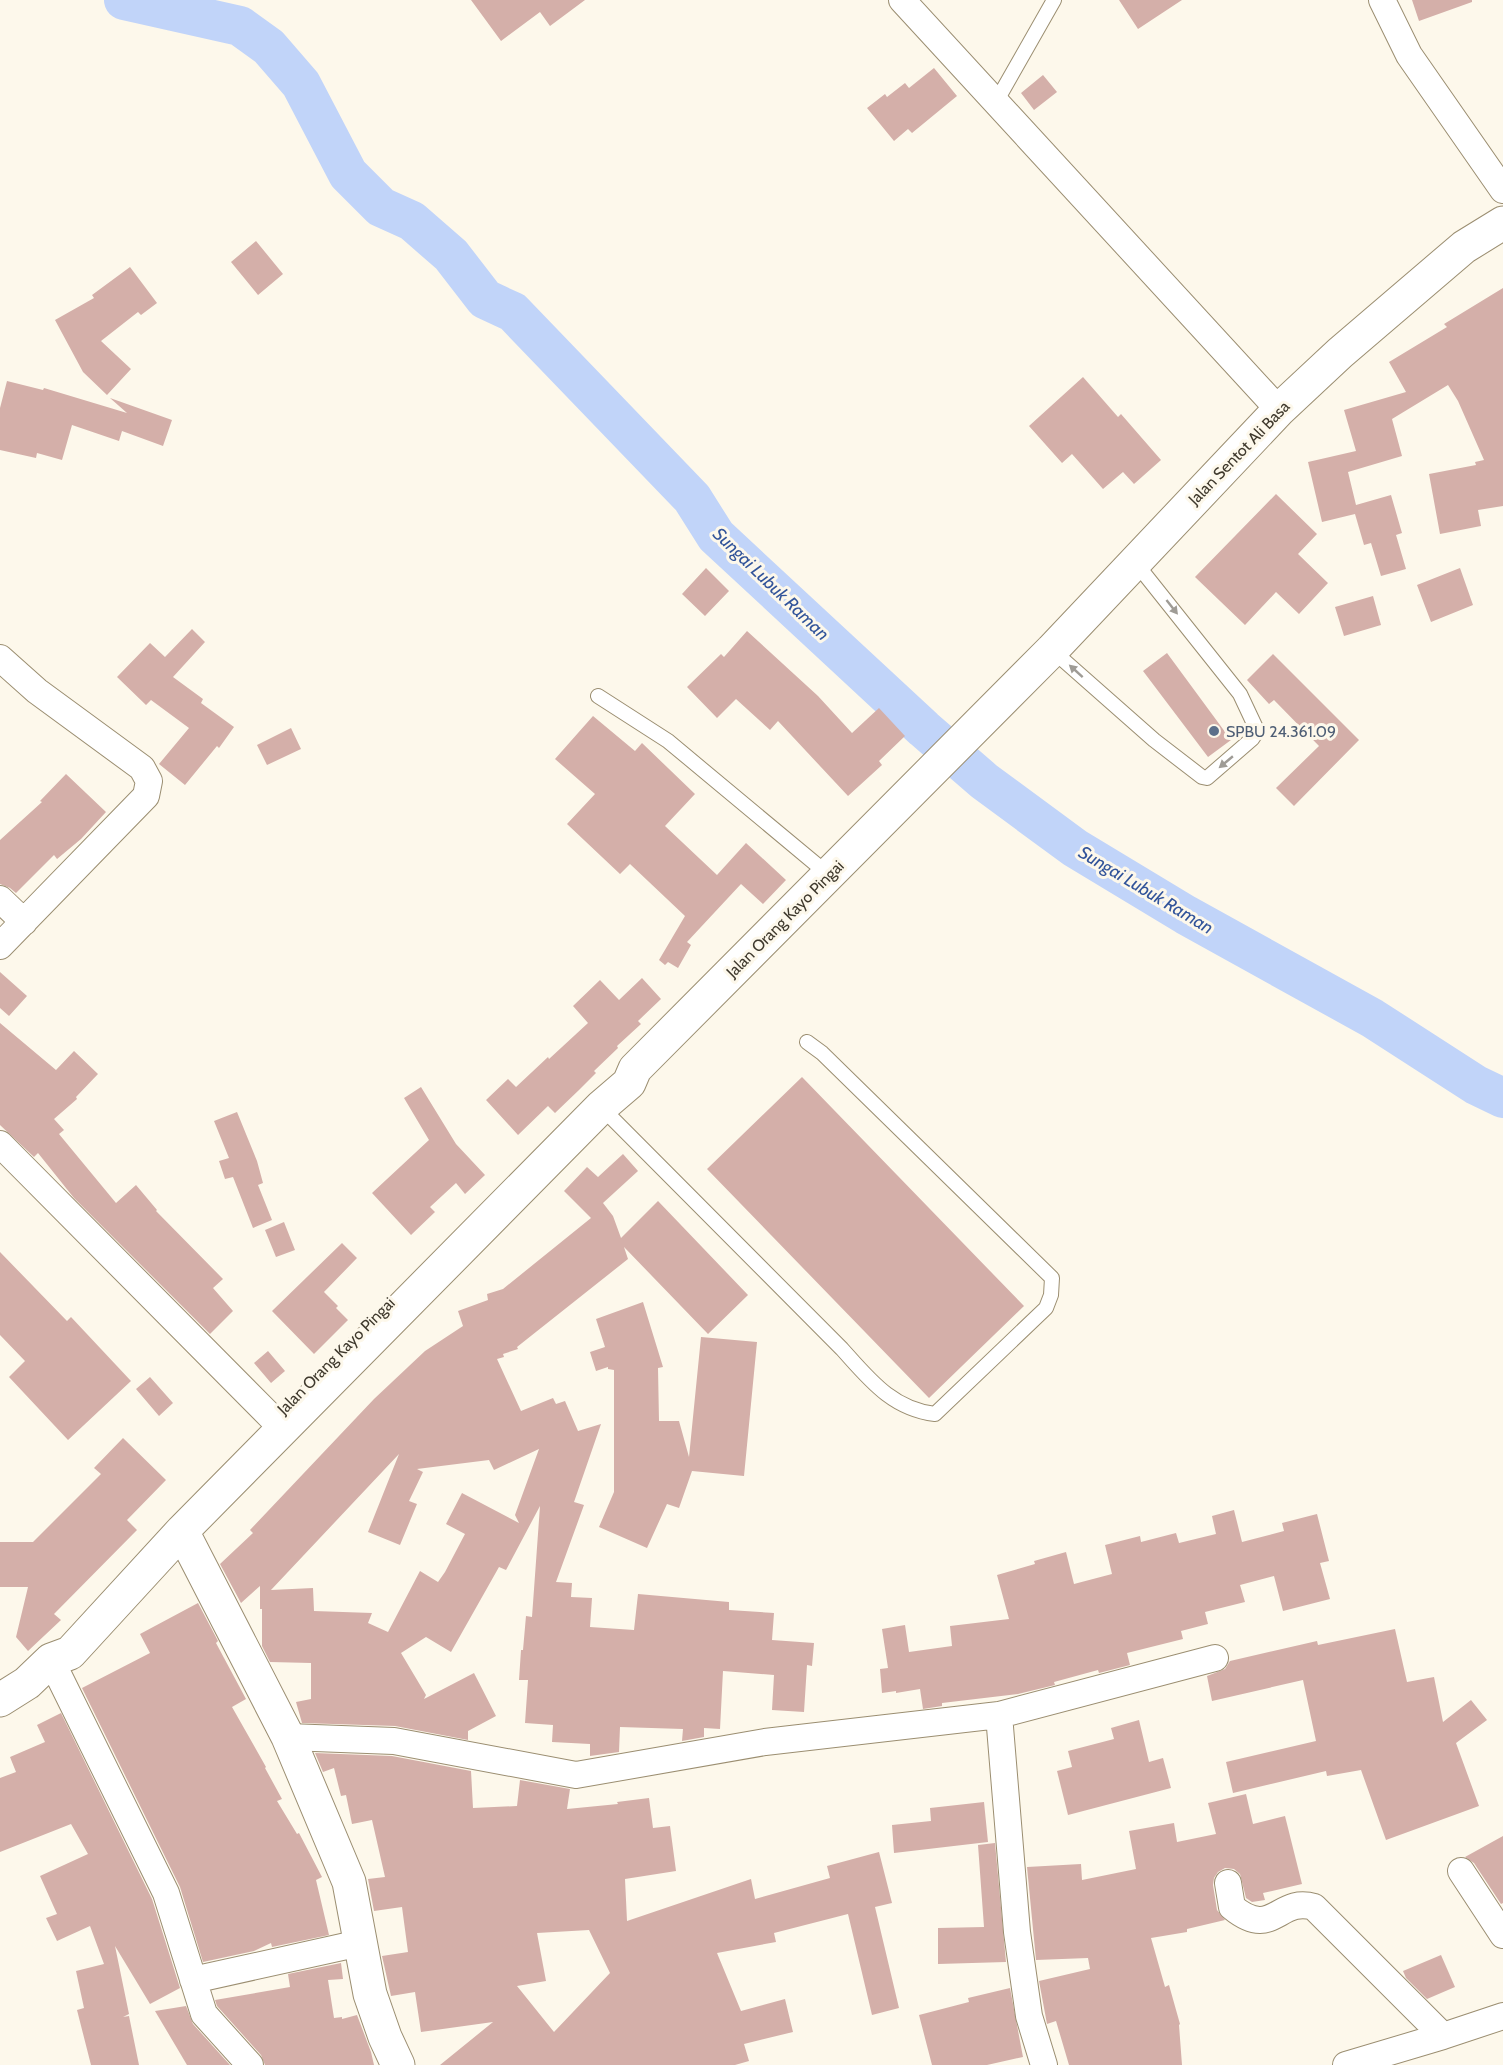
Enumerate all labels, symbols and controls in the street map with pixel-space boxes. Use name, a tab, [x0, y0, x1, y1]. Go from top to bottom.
street label: Jalan Sentot Ali Basa	[1184, 397, 1294, 510]
water label: Sungai Lubuk Raman	[708, 523, 834, 645]
one-way arrow	[1165, 600, 1177, 615]
one-way arrow	[1069, 665, 1084, 678]
place label: SPBU 24.361.09	[1226, 722, 1336, 741]
marker: SPBU 24.361.09	[1207, 724, 1221, 738]
one-way arrow	[1219, 755, 1234, 768]
water label: Sungai Lubuk Raman	[1075, 841, 1217, 939]
street label: Jalan Orang Kayo Pingai	[722, 856, 848, 982]
street label: Jalan Orang Kayo Pingai	[273, 1293, 399, 1419]

